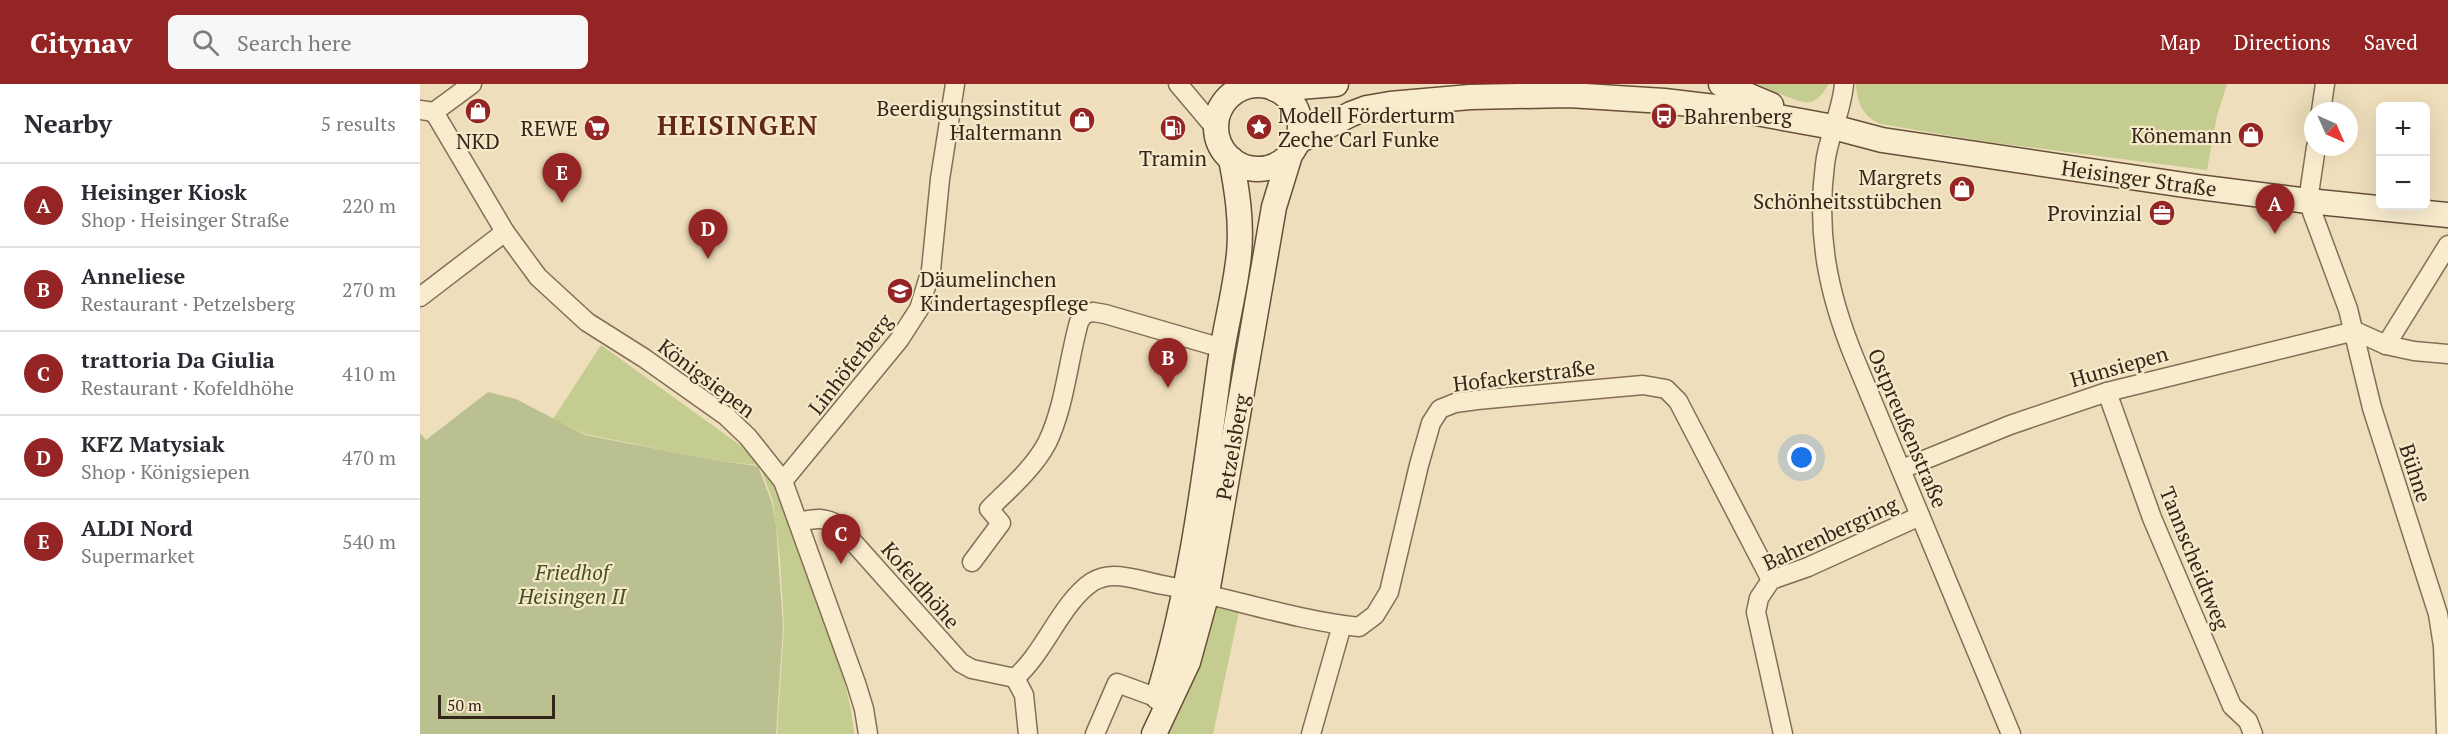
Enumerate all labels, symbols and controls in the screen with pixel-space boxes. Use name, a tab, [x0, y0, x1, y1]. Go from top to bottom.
search box	[168, 15, 588, 69]
text: Citynav	[30, 24, 132, 61]
icon: search	[189, 26, 222, 59]
text: Search here	[237, 28, 352, 57]
text: Map	[2160, 28, 2201, 56]
text: Directions	[2234, 28, 2331, 56]
text: Saved	[2364, 28, 2418, 56]
place label: Beerdigungsinstitut Haltermann	[877, 94, 1063, 146]
shop icon: NKD	[463, 96, 493, 126]
place label: Modell Förderturm Zeche Carl Funke	[1278, 101, 1455, 153]
bus stop icon: Bahrenberg	[1649, 101, 1679, 131]
place label: Bahrenberg	[1684, 102, 1793, 130]
north arrow	[2304, 102, 2358, 156]
map controls	[2376, 102, 2430, 210]
button: +	[2376, 102, 2430, 156]
shop icon: Beerdigungsinstitut Haltermann	[1067, 105, 1097, 135]
text: Nearby	[24, 106, 112, 140]
district label: HEISINGEN	[657, 107, 819, 143]
text: 5 results	[321, 110, 396, 137]
place icon: Modell Förderturm Zeche Carl Funke	[1244, 112, 1274, 142]
supermarket icon: REWE	[582, 113, 612, 143]
fuel station icon: Tramin	[1158, 113, 1188, 143]
place label: REWE	[521, 114, 578, 142]
shop icon: Könemann	[2236, 120, 2266, 150]
place label: Könemann	[2131, 121, 2233, 149]
place label: NKD	[456, 127, 500, 155]
place label: Tramin	[1139, 144, 1207, 172]
street label: Heisinger Straße	[2060, 153, 2218, 203]
pin: E	[542, 154, 582, 203]
button: −	[2376, 156, 2430, 210]
place label: Margrets Schönheitsstübchen	[1753, 163, 1943, 215]
shop icon: Margrets Schönheitsstübchen	[1947, 174, 1977, 204]
text: Heisinger Kiosk	[81, 177, 247, 206]
pin: A	[2256, 184, 2294, 234]
text: A	[36, 192, 51, 219]
text: 220 m	[342, 192, 396, 219]
office icon: Provinzial	[2147, 198, 2177, 228]
place label: Provinzial	[2047, 199, 2142, 227]
text: Shop · Heisinger Straße	[81, 206, 289, 233]
pin: D	[688, 210, 728, 259]
text: Anneliese	[81, 261, 185, 290]
place label: Däumelinchen Kindertagespflege	[920, 265, 1089, 317]
text: B	[37, 276, 50, 303]
text: 270 m	[342, 276, 396, 303]
school or university icon: Däumelinchen Kindertagespflege	[885, 276, 915, 306]
text: Restaurant · Petzelsberg	[81, 290, 295, 317]
street label: Linhöferberg	[802, 307, 899, 420]
street label: Königsiepen	[653, 332, 762, 424]
pin: B	[1148, 338, 1188, 388]
street label: Hunsiepen	[2067, 339, 2172, 393]
street label: Ostpreußenstraße	[1862, 344, 1954, 512]
text: trattoria Da Giulia	[81, 345, 275, 374]
street label: Hofackerstraße	[1451, 352, 1597, 398]
text: C	[37, 360, 50, 387]
text: 410 m	[342, 360, 396, 387]
text: Restaurant · Kofeldhöhe	[81, 374, 294, 401]
street label: Petzelsberg	[1209, 391, 1255, 502]
text: KFZ Matysiak	[81, 429, 224, 458]
street label: Bühne	[2393, 440, 2439, 506]
your location	[1787, 443, 1816, 472]
text: D	[36, 444, 51, 471]
text: 470 m	[342, 444, 396, 471]
text: Shop · Königsiepen	[81, 458, 250, 485]
street label: Tannscheidtweg	[2154, 482, 2237, 635]
street label: Bahrenbergring	[1758, 489, 1903, 577]
text: ALDI Nord	[81, 513, 193, 542]
pin: C	[822, 514, 860, 564]
text: E	[37, 528, 50, 555]
text: 540 m	[342, 528, 396, 555]
street label: Kofeldhöhe	[876, 536, 966, 634]
text: Supermarket	[81, 542, 195, 569]
park label: Friedhof Heisingen II	[517, 558, 628, 610]
scale bar	[438, 692, 555, 720]
text: 50 m	[447, 694, 482, 716]

